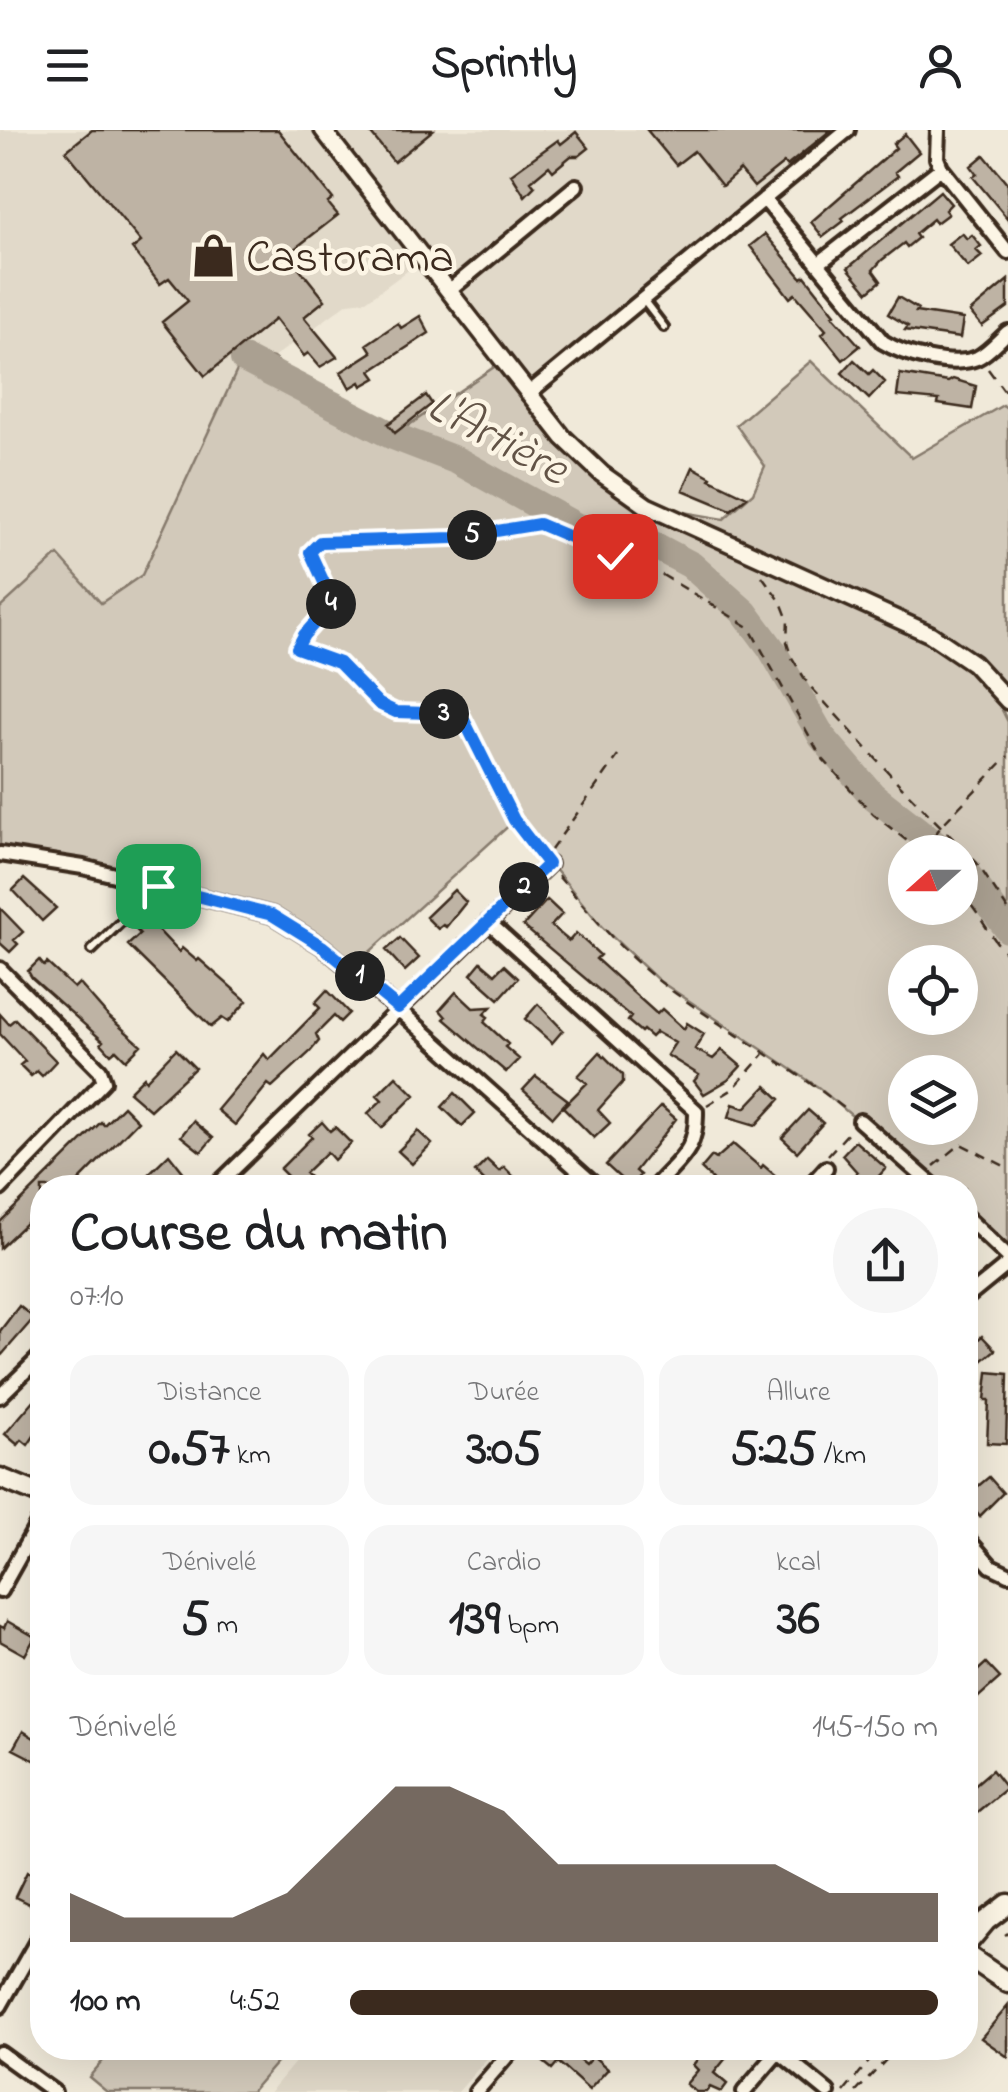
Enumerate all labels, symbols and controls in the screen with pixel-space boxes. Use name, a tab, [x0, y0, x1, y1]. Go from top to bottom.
text: Sprintly	[431, 32, 577, 98]
icon: menu	[40, 38, 95, 93]
icon: person	[913, 38, 968, 93]
place label: Castorama	[246, 227, 454, 293]
shop icon: Castorama	[189, 231, 237, 279]
water label: L'Artière	[414, 373, 581, 507]
pin: 5	[447, 510, 497, 560]
text: 5	[464, 514, 480, 555]
pin	[573, 514, 658, 599]
icon: check	[588, 529, 643, 584]
pin: 4	[306, 579, 356, 629]
text: 4	[325, 583, 337, 624]
pin: 3	[419, 689, 469, 739]
text: 3	[438, 693, 450, 734]
north arrow	[888, 835, 978, 925]
map controls	[888, 835, 978, 1145]
pin	[116, 844, 201, 929]
icon: arrive	[131, 859, 186, 914]
pin: 2	[499, 862, 549, 912]
text: 2	[517, 866, 531, 907]
button: locate	[888, 945, 978, 1035]
pin: 1	[335, 951, 385, 1001]
text: 1	[356, 955, 364, 996]
button: layers	[888, 1055, 978, 1145]
text: Course du matin	[70, 1196, 447, 1276]
button: share	[833, 1208, 938, 1313]
text: 07:10	[70, 1274, 124, 1321]
text: Distance	[158, 1373, 261, 1414]
text: Durée	[469, 1373, 539, 1414]
text: Allure	[766, 1373, 830, 1414]
text: 0.57	[149, 1414, 230, 1487]
text: 3:05	[466, 1414, 542, 1487]
text: 5:25	[730, 1414, 817, 1487]
text: km	[230, 1436, 271, 1477]
text: /km	[817, 1436, 866, 1477]
text: Dénivelé	[163, 1543, 256, 1584]
text: Cardio	[467, 1543, 541, 1584]
text: kcal	[776, 1543, 821, 1584]
text: 5	[181, 1584, 210, 1657]
text: 139	[449, 1584, 500, 1657]
text: 36	[777, 1584, 820, 1657]
text: m	[210, 1606, 238, 1647]
text: bpm	[500, 1606, 559, 1647]
text: Dénivelé	[70, 1705, 177, 1752]
text: 145–150 m	[812, 1705, 938, 1752]
text: 100 m	[70, 1979, 141, 2026]
text: 4:52	[230, 1979, 280, 2026]

